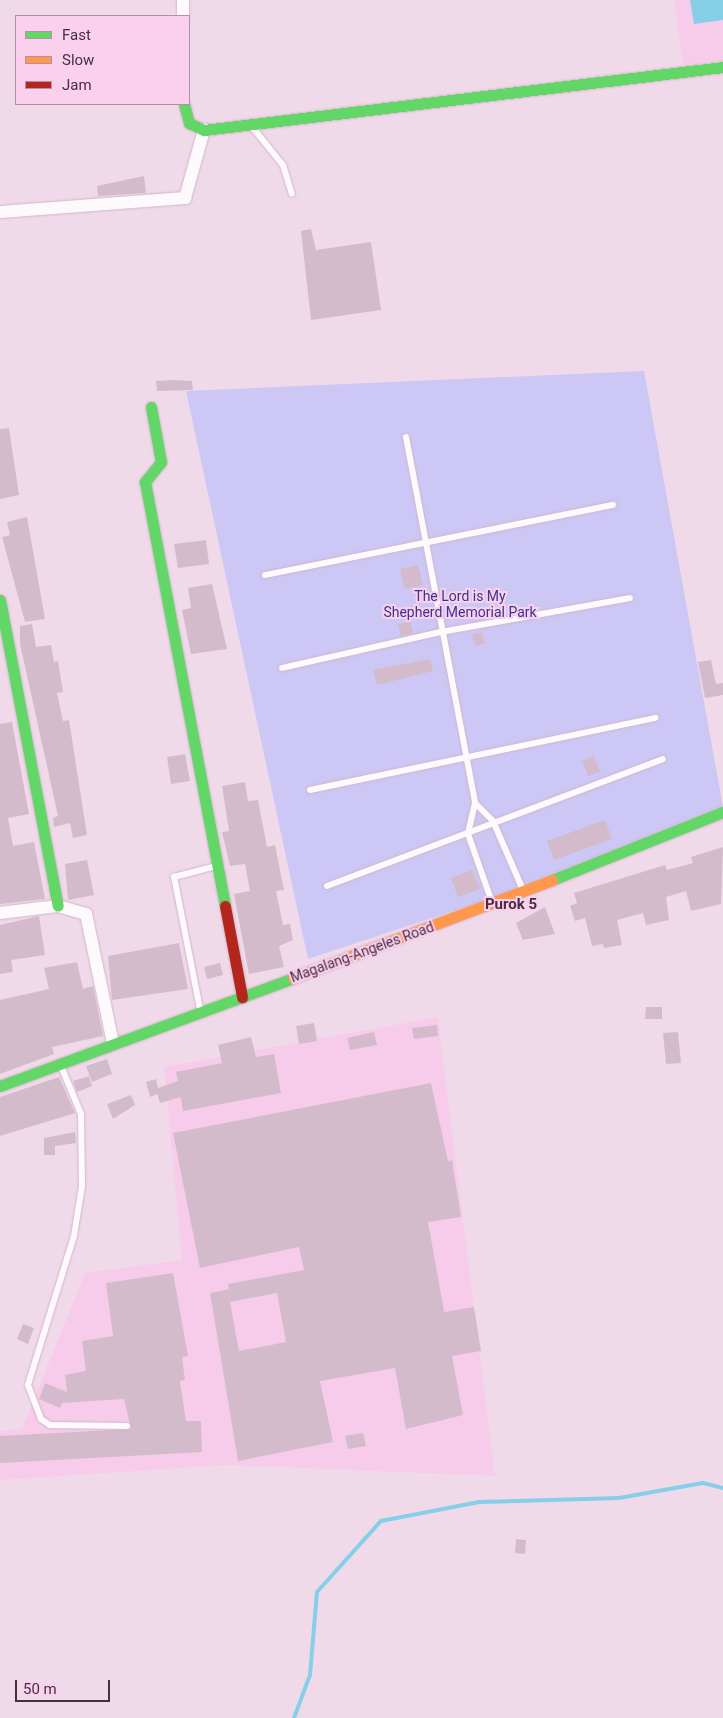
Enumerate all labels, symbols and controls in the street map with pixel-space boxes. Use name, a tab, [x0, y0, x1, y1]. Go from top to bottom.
legend	[15, 15, 190, 105]
text: Fast	[62, 26, 91, 44]
text: Slow	[62, 51, 94, 69]
text: Jam	[62, 76, 92, 94]
park label: The Lord is My Shepherd Memorial Park	[383, 588, 537, 620]
district label: Purok 5	[485, 896, 537, 914]
street label: Magalang-Angeles Road	[288, 918, 436, 986]
scale bar	[18, 1670, 112, 1702]
text: 50 m	[23, 1680, 57, 1698]

